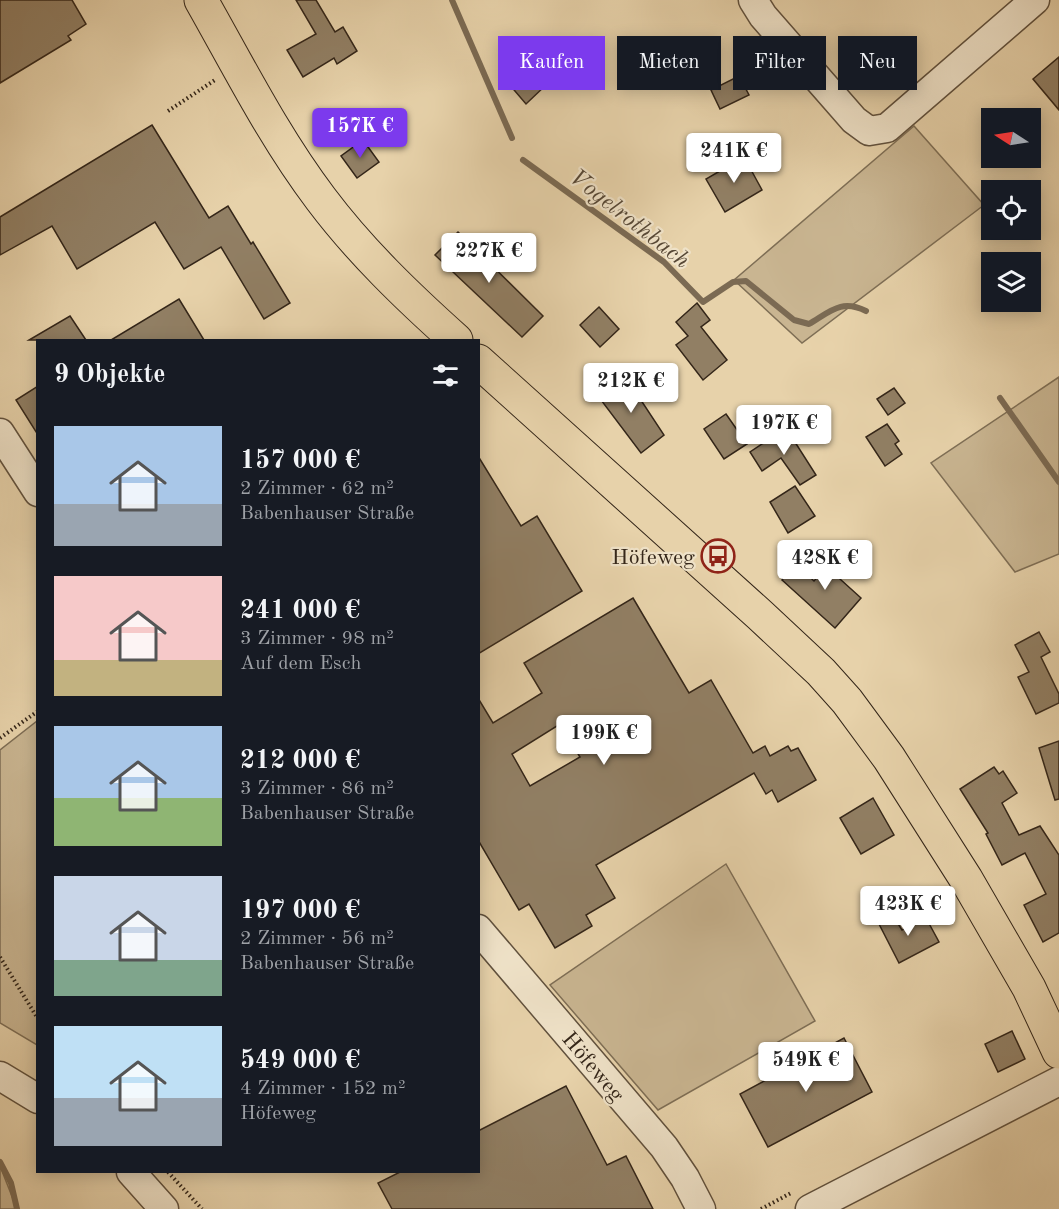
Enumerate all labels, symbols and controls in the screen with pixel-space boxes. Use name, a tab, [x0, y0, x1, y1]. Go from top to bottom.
chip: Kaufen	[498, 36, 605, 90]
chip: Mieten	[617, 36, 721, 90]
chip: Filter	[733, 36, 826, 90]
chip: Neu	[838, 36, 917, 90]
pin: 157K €	[311, 108, 409, 159]
north arrow	[981, 108, 1041, 168]
map controls	[981, 108, 1041, 312]
text: 157K €	[326, 117, 394, 137]
pin: 241K €	[685, 133, 783, 184]
text: 241K €	[700, 142, 768, 162]
water label: Vogelrothbach	[564, 165, 694, 274]
button: locate	[981, 180, 1041, 240]
pin: 227K €	[440, 233, 538, 284]
text: 227K €	[455, 242, 523, 262]
button: layers	[981, 252, 1041, 312]
icon: filters	[429, 359, 462, 392]
text: 9 Objekte	[54, 362, 166, 388]
pin: 212K €	[582, 363, 680, 414]
text: 212K €	[597, 372, 665, 392]
pin: 197K €	[735, 405, 833, 456]
text: 197K €	[750, 414, 818, 434]
text: 157 000 €	[240, 448, 360, 474]
icon: home	[102, 450, 174, 522]
text: 2 Zimmer · 62 m²	[240, 479, 394, 499]
text: Babenhauser Straße	[240, 504, 414, 524]
bus stop icon: Höfeweg	[700, 538, 736, 574]
pin: 428K €	[776, 540, 874, 591]
place label: Höfeweg	[611, 547, 695, 569]
text: 428K €	[791, 549, 859, 569]
text: 241 000 €	[240, 598, 360, 624]
icon: home	[102, 600, 174, 672]
text: 3 Zimmer · 98 m²	[240, 629, 394, 649]
text: Auf dem Esch	[240, 654, 361, 674]
pin: 199K €	[555, 715, 653, 766]
text: 199K €	[570, 724, 638, 744]
text: 212 000 €	[240, 748, 360, 774]
icon: home	[102, 750, 174, 822]
text: 3 Zimmer · 86 m²	[240, 779, 394, 799]
text: Babenhauser Straße	[240, 804, 414, 824]
pin: 423K €	[859, 886, 957, 937]
text: 423K €	[874, 895, 942, 915]
text: 197 000 €	[240, 898, 360, 924]
icon: home	[102, 900, 174, 972]
text: 2 Zimmer · 56 m²	[240, 929, 394, 949]
text: Babenhauser Straße	[240, 954, 414, 974]
street label: Höfeweg	[557, 1028, 628, 1106]
pin: 549K €	[757, 1042, 855, 1093]
text: 549 000 €	[240, 1048, 360, 1074]
icon: home	[102, 1050, 174, 1122]
text: 549K €	[772, 1051, 840, 1071]
text: 4 Zimmer · 152 m²	[240, 1079, 405, 1099]
text: Höfeweg	[240, 1104, 316, 1124]

